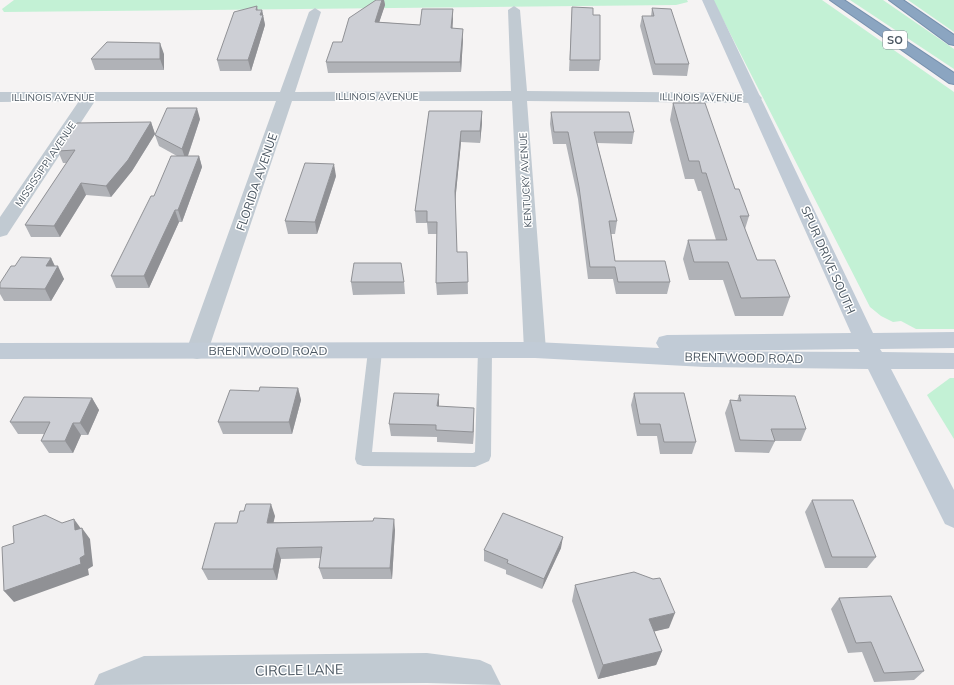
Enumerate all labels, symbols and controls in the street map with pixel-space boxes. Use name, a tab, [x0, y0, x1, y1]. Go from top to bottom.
road number: SO	[883, 31, 907, 49]
street label: ILLINOIS AVENUE	[335, 90, 419, 103]
street label: ILLINOIS AVENUE	[659, 90, 743, 105]
street label: ILLINOIS AVENUE	[11, 91, 95, 104]
street label: MISSISSIPPI AVENUE	[12, 119, 79, 209]
street label: FLORIDA AVENUE	[233, 131, 280, 233]
street label: KENTUCKY AVENUE	[517, 132, 534, 228]
street label: SPUR DRIVE SOUTH	[798, 204, 859, 316]
street label: BRENTWOOD ROAD	[209, 343, 327, 358]
street label: BRENTWOOD ROAD	[684, 349, 804, 366]
street label: CIRCLE LANE	[255, 660, 343, 680]

